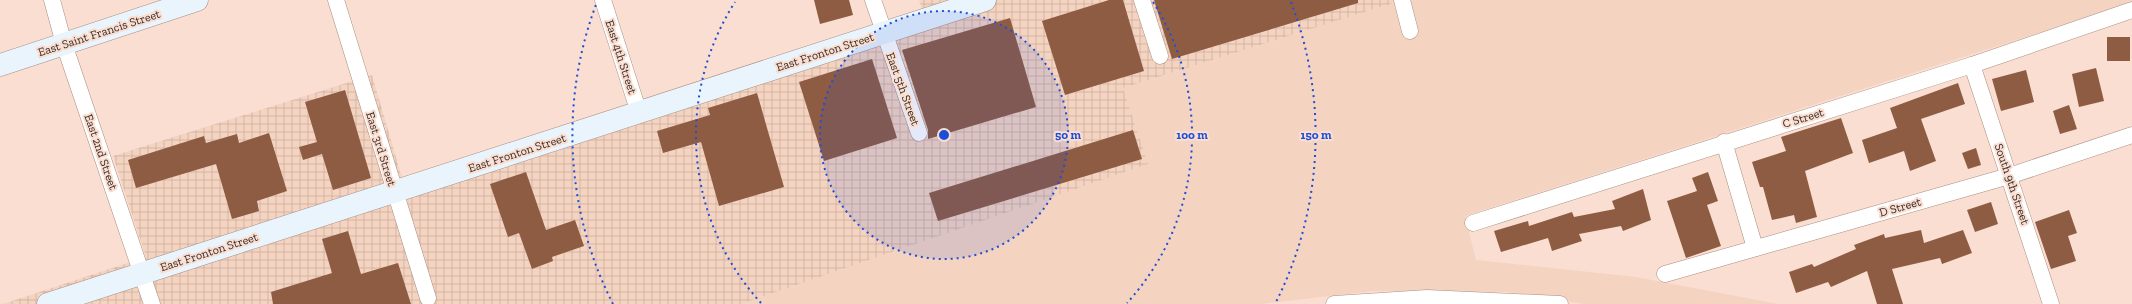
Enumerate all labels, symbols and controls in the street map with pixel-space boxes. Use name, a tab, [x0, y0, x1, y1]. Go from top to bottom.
street label: East Saint Francis Street	[36, 6, 162, 59]
street label: East 4th Street	[602, 18, 640, 96]
street label: East Fronton Street	[774, 29, 876, 74]
street label: East 5th Street	[883, 51, 923, 128]
street label: C Street	[1781, 105, 1826, 131]
street label: East 3rd Street	[363, 110, 399, 188]
street label: East 2nd Street	[81, 112, 121, 192]
centre of rings	[937, 128, 951, 142]
text: 50 m	[1055, 128, 1081, 142]
text: 100 m	[1176, 128, 1208, 142]
text: 150 m	[1301, 128, 1332, 142]
street label: East Fronton Street	[466, 130, 568, 175]
street label: South 9th Street	[1992, 142, 2033, 227]
street label: D Street	[1877, 194, 1923, 220]
street label: East Fronton Street	[158, 229, 260, 274]

